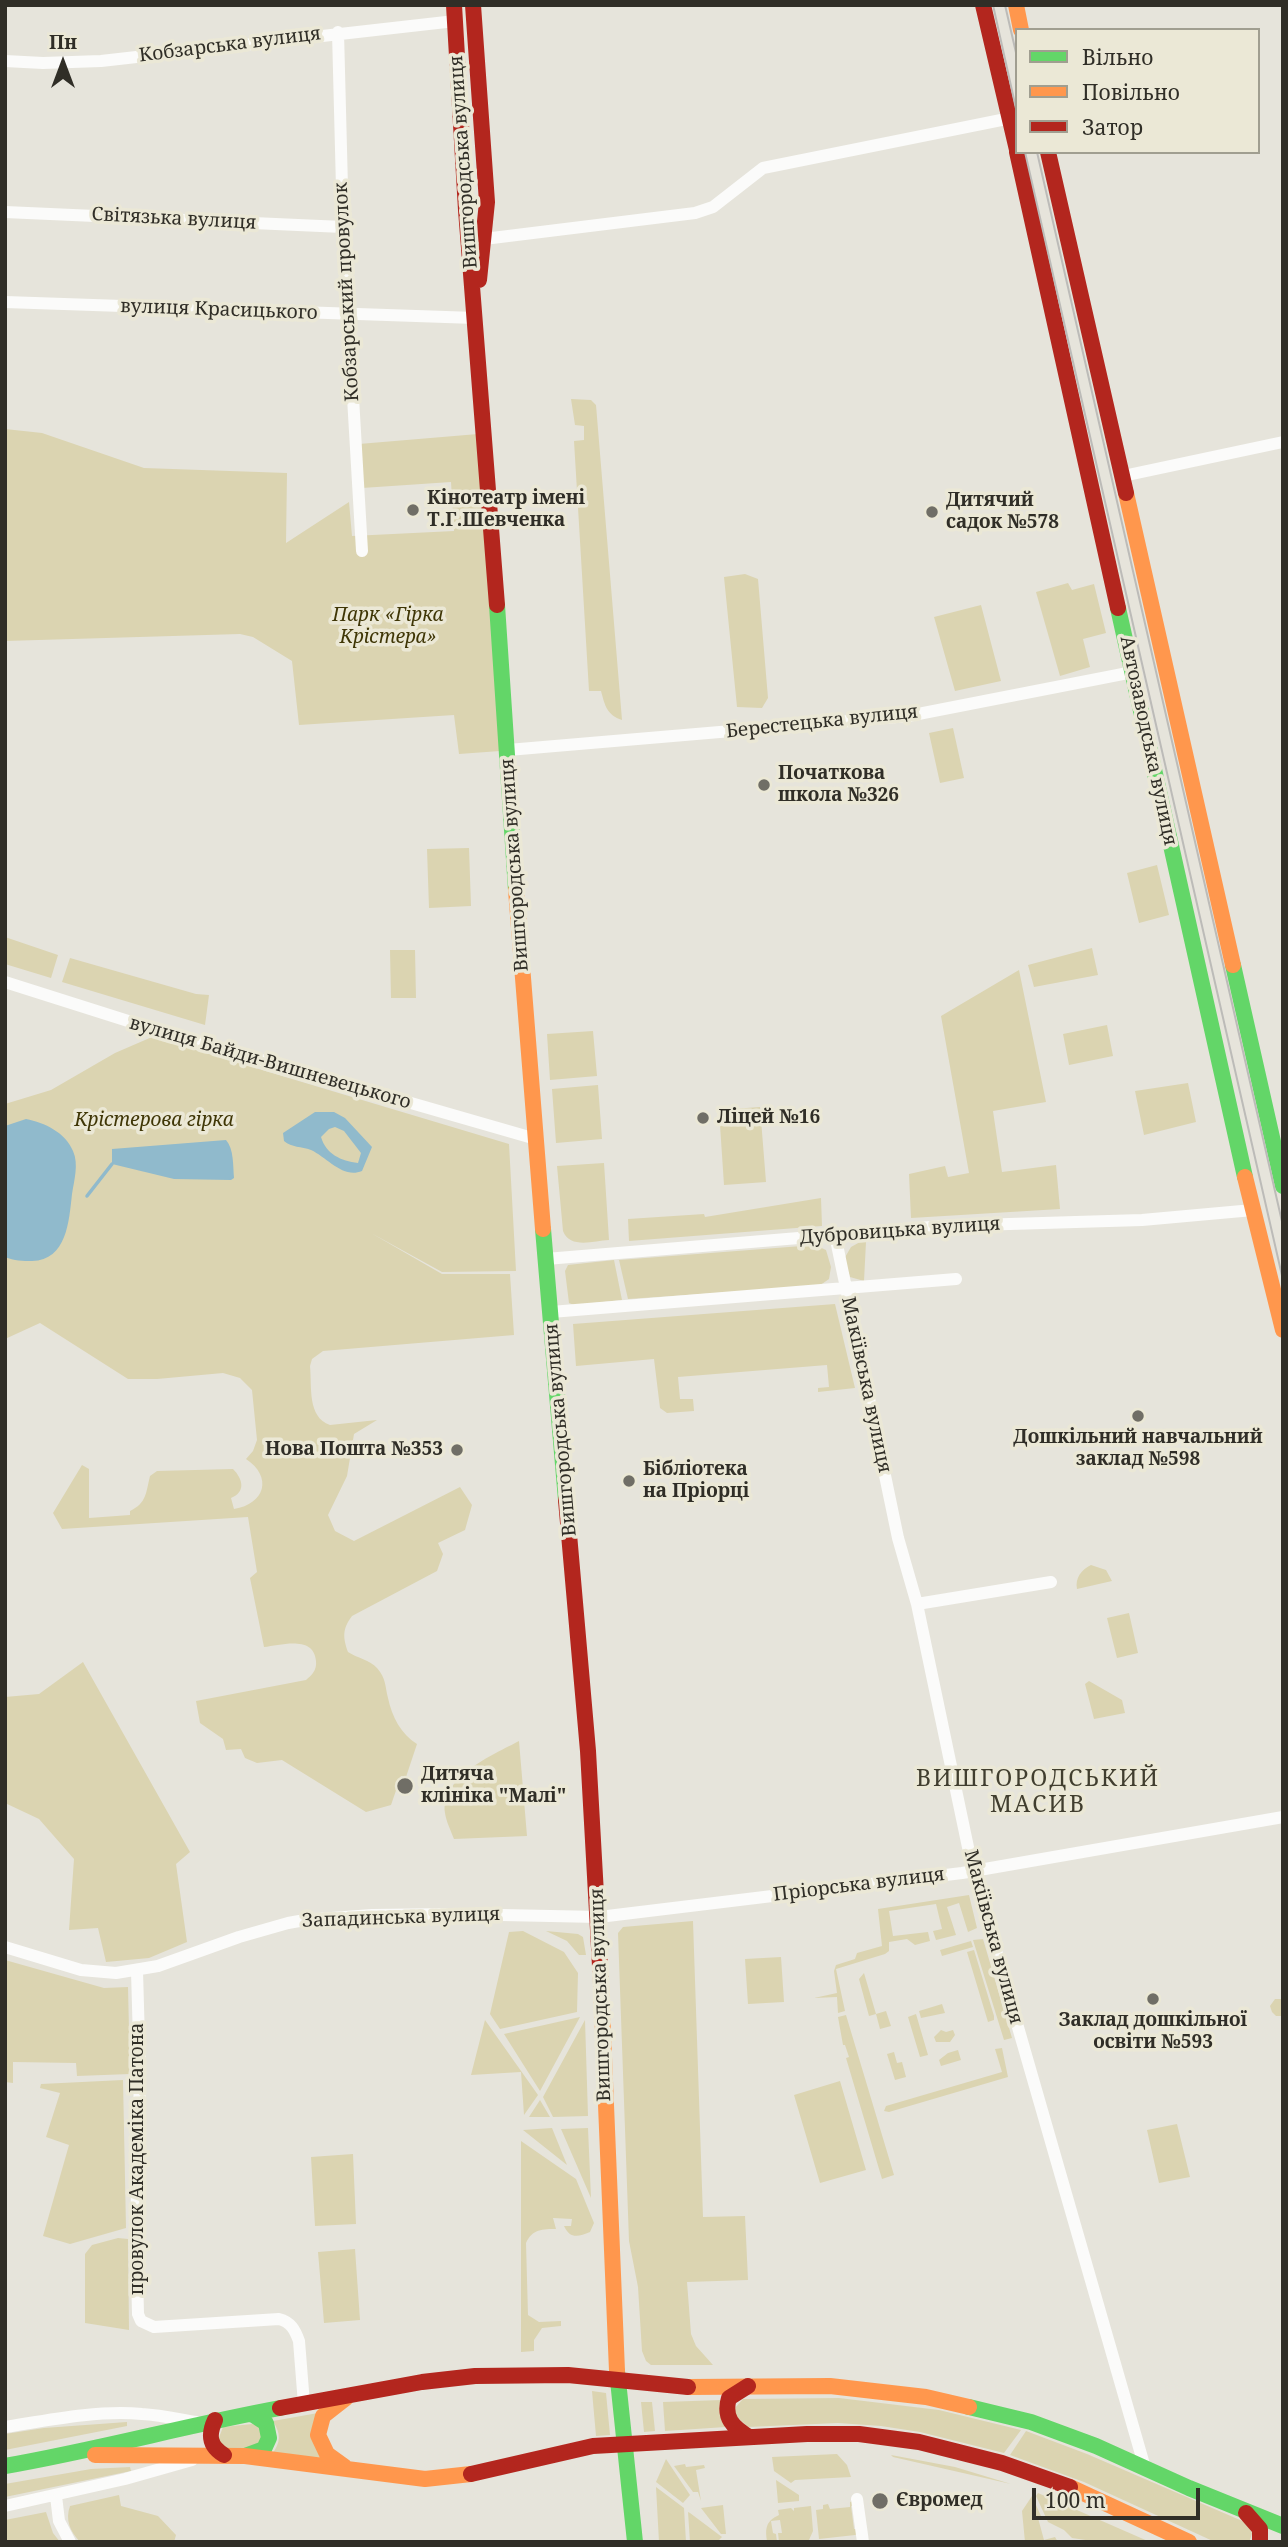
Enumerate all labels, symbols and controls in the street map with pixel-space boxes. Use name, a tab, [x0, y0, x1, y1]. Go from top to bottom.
street label: Кобзарська вулиця	[138, 23, 322, 67]
north arrow	[28, 28, 98, 98]
legend	[1015, 28, 1260, 154]
text: Пн	[49, 29, 77, 55]
text: Вільно	[1082, 43, 1153, 71]
street label: Вишгородська вулиця	[445, 55, 483, 269]
text: Повільно	[1082, 78, 1180, 106]
text: Затор	[1082, 113, 1143, 141]
street label: Кобзарський провулок	[330, 182, 364, 402]
street label: Світязька вулиця	[91, 203, 257, 235]
street label: вулиця Красицького	[120, 295, 318, 325]
place label: Кінотеатр імені Т.Г.Шевченка	[427, 488, 585, 532]
place label: Дитячий садок №578	[946, 490, 1059, 534]
marker: Кінотеатр імені Т.Г.Шевченка	[405, 502, 421, 518]
marker: Дитячий садок №578	[924, 504, 940, 520]
park label: Парк «Гірка Крістера»	[332, 605, 444, 649]
street label: Автозаводська вулиця	[1115, 634, 1181, 848]
street label: Берестецька вулиця	[725, 701, 919, 743]
street label: Вишгородська вулиця	[496, 758, 534, 972]
place label: Початкова школа №326	[778, 763, 899, 807]
marker: Початкова школа №326	[756, 777, 772, 793]
street label: вулиця Байди-Вишневецького	[127, 1012, 413, 1114]
place label: Ліцей №16	[717, 1107, 820, 1129]
park label: Крістерова гірка	[74, 1110, 234, 1132]
marker: Ліцей №16	[695, 1110, 711, 1126]
street label: Дубровицька вулиця	[799, 1213, 1001, 1249]
street label: Макіївська вулиця	[836, 1295, 896, 1475]
street label: Вишгородська вулиця	[540, 1323, 582, 1537]
marker: Дошкільний навчальний заклад №598	[1130, 1408, 1146, 1424]
place label: Дошкільний навчальний заклад №598	[1013, 1427, 1263, 1471]
place label: Нова Пошта №353	[265, 1439, 443, 1461]
marker: Нова Пошта №353	[449, 1442, 465, 1458]
place label: Бібліотека на Пріорці	[643, 1459, 749, 1503]
marker: Бібліотека на Пріорці	[621, 1473, 637, 1489]
place label: Дитяча клініка "Малі"	[421, 1764, 566, 1808]
district label: ВИШГОРОДСЬКИЙ МАСИВ	[918, 1765, 1158, 1819]
marker: Дитяча клініка "Малі"	[395, 1776, 415, 1796]
street label: Макіївська вулиця	[959, 1847, 1027, 2027]
street label: Пріорська вулиця	[772, 1863, 946, 1907]
street label: Вишгородська вулиця	[586, 1888, 616, 2102]
street label: Западинська вулиця	[301, 1903, 501, 1933]
marker: Заклад дошкільної освіти №593	[1145, 1991, 1161, 2007]
place label: Заклад дошкільної освіти №593	[1059, 2010, 1247, 2054]
street label: провулок Академіка Патона	[127, 2023, 149, 2295]
scale bar	[1036, 2474, 1204, 2518]
text: 100 m	[1045, 2486, 1106, 2514]
place label: Євромед	[896, 2490, 983, 2512]
marker: Євромед	[870, 2491, 890, 2511]

